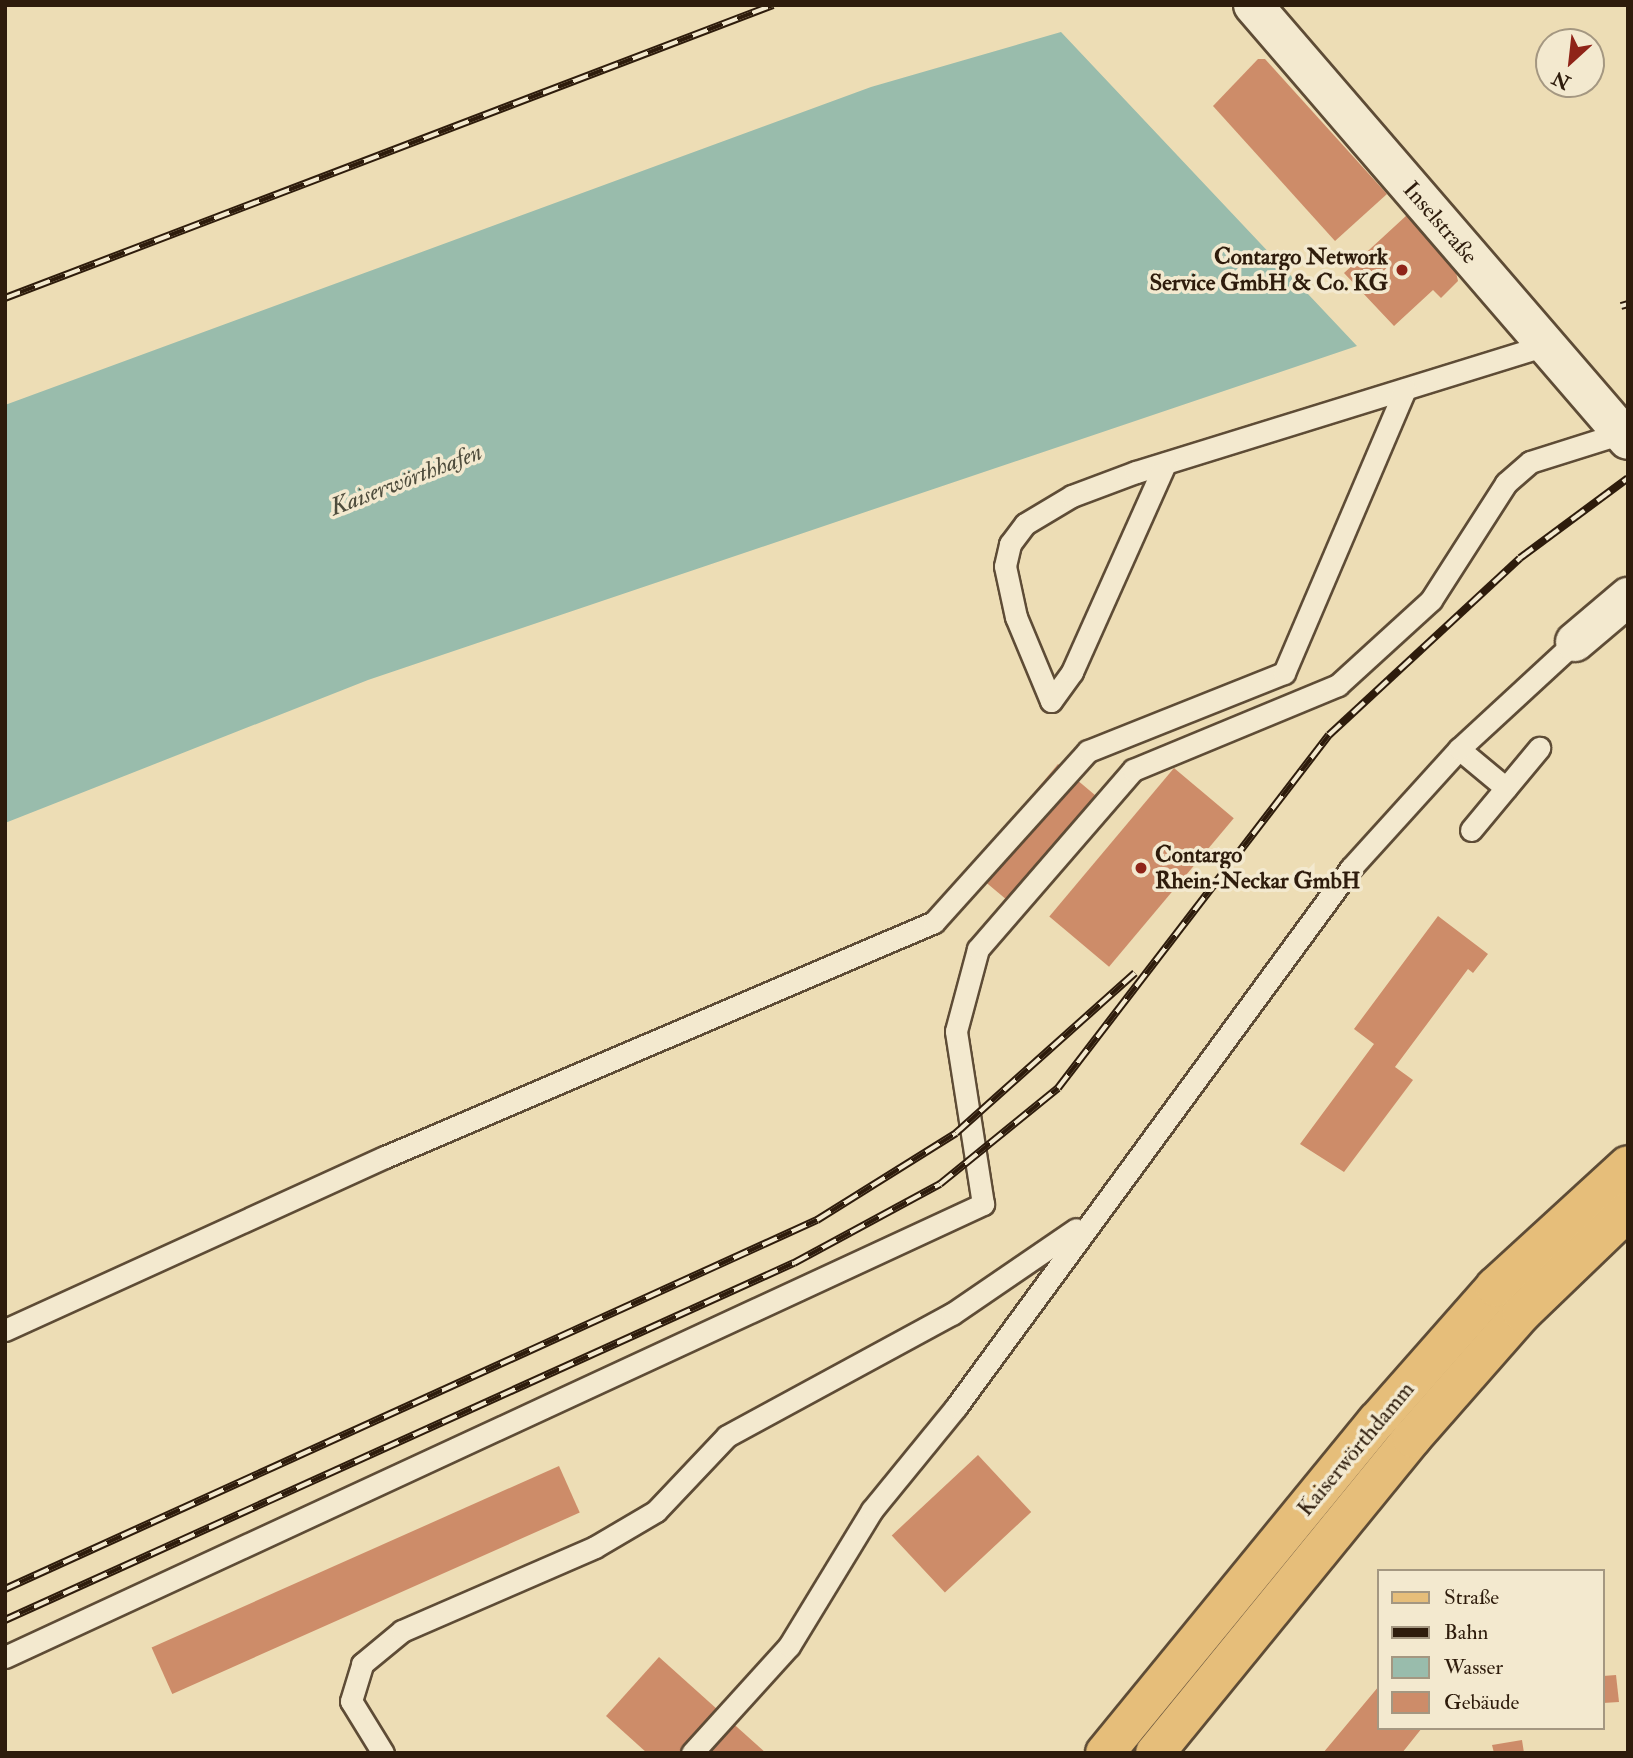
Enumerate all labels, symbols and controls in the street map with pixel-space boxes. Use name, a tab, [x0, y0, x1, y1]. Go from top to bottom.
north arrow	[1535, 28, 1605, 98]
text: N	[1548, 65, 1574, 94]
street label: Inselstraße	[1397, 176, 1483, 270]
place label: Contargo Network Service GmbH & Co. KG	[1149, 243, 1388, 297]
marker: Contargo Network Service GmbH & Co. KG	[1394, 262, 1410, 278]
water label: Kaiserwörthhafen	[326, 438, 486, 522]
place label: Contargo Rhein-Neckar GmbH	[1155, 841, 1360, 895]
marker: Contargo Rhein-Neckar GmbH	[1133, 860, 1149, 876]
street label: Kaiserwörthdamm	[1292, 1376, 1420, 1522]
legend	[1378, 1569, 1605, 1730]
text: Straße	[1444, 1584, 1499, 1611]
text: Bahn	[1444, 1619, 1488, 1646]
text: Wasser	[1444, 1654, 1503, 1681]
text: Gebäude	[1444, 1689, 1519, 1716]

